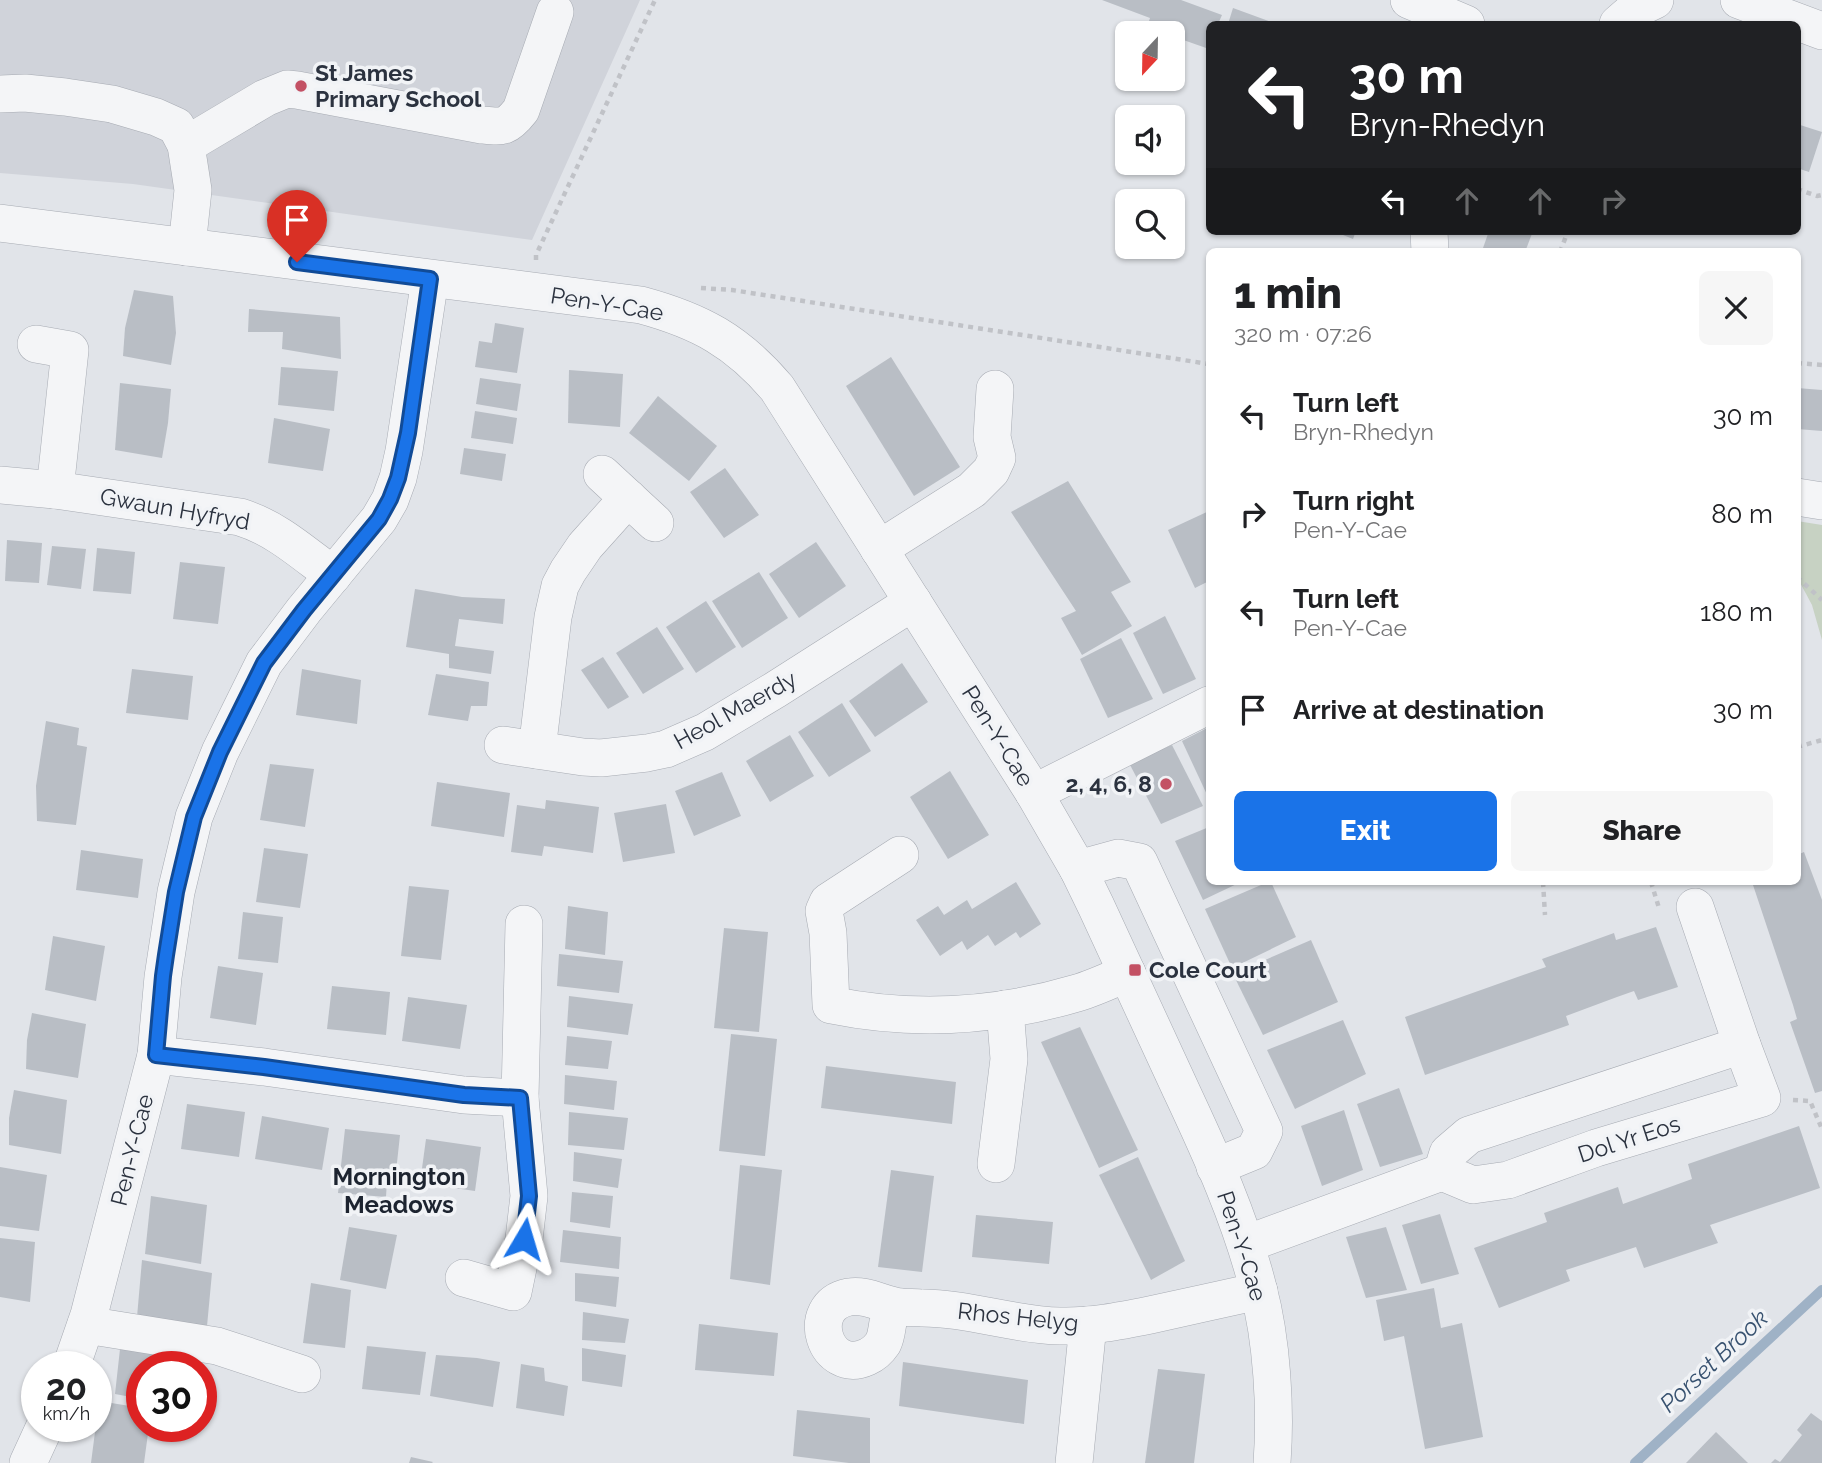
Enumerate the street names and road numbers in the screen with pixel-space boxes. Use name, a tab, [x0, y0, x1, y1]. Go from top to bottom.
street label: Pen-Y-Cae	[549, 281, 665, 326]
street label: Gwaun Hyfryd	[98, 482, 252, 535]
street label: Heol Maerdy	[669, 665, 801, 754]
street label: Pen-Y-Cae	[957, 680, 1040, 791]
street label: Pen-Y-Cae	[105, 1091, 158, 1208]
street label: Dol Yr Eos	[1574, 1109, 1683, 1168]
street label: Pen-Y-Cae	[1212, 1188, 1273, 1304]
street label: Rhos Helyg	[956, 1297, 1080, 1336]

